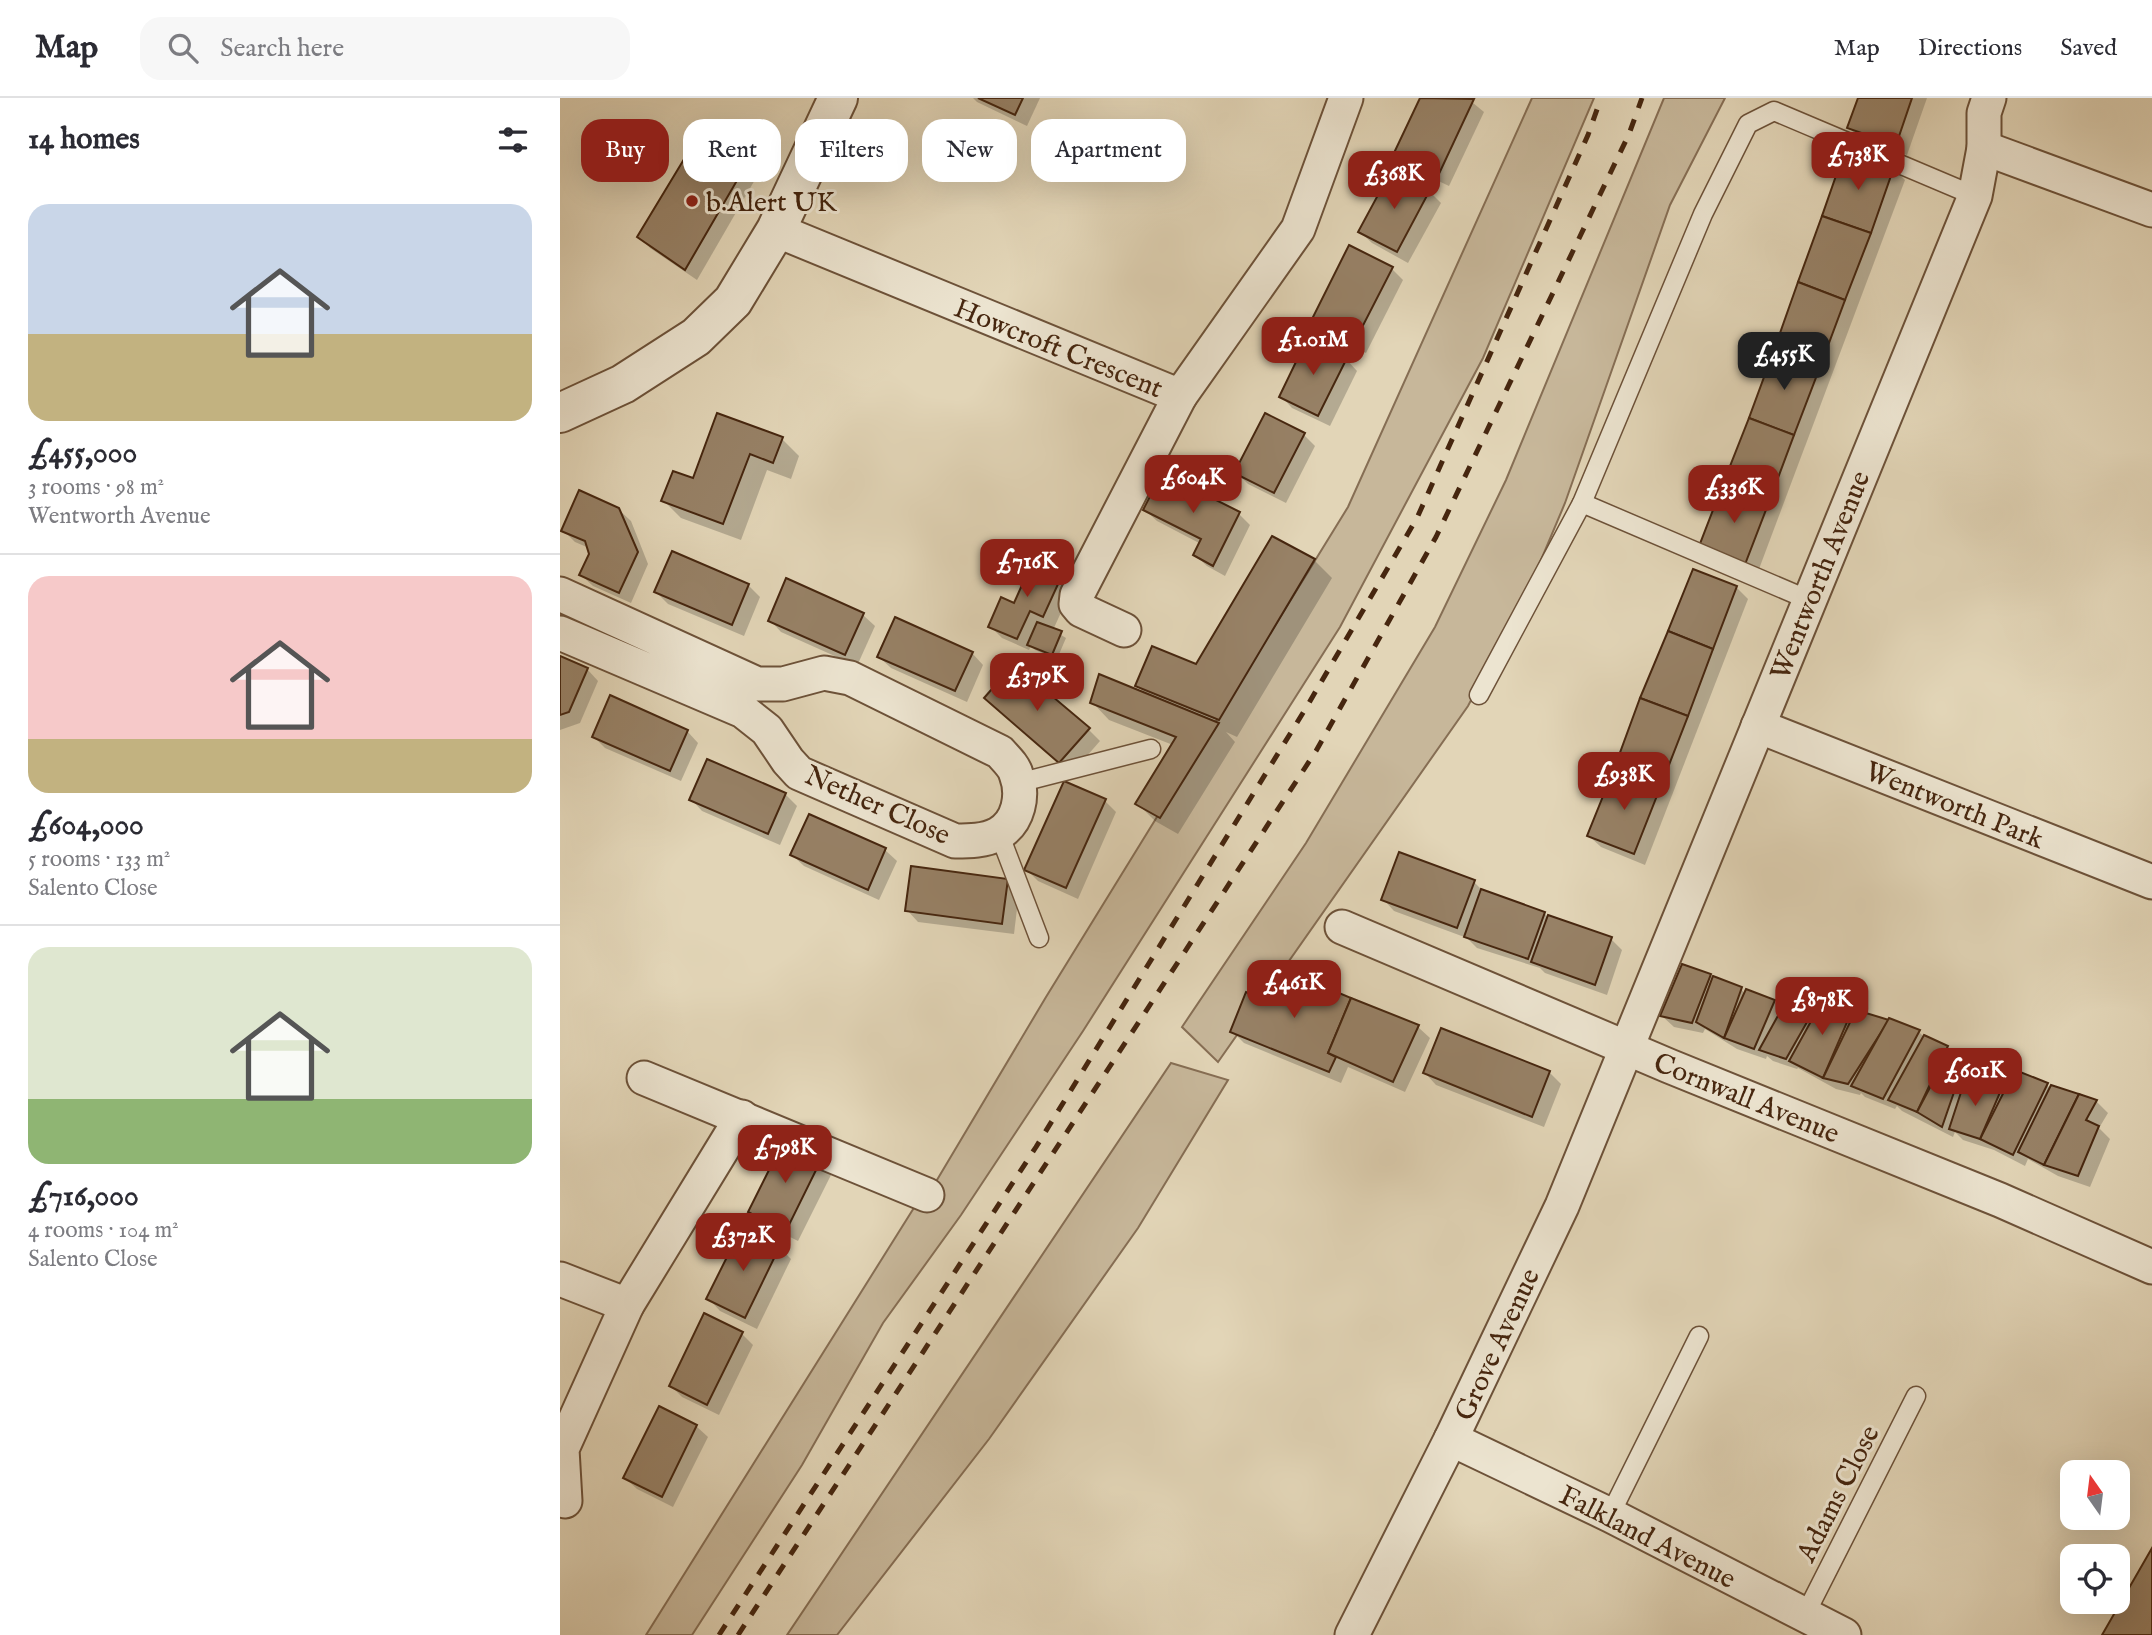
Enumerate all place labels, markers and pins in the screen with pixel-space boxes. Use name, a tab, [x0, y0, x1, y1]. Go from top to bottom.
pin: £738K	[1809, 132, 1907, 192]
pin: £368K	[1345, 152, 1443, 211]
place label: b.Alert UK	[706, 186, 838, 221]
marker: b.Alert UK	[684, 193, 700, 209]
pin: £1.01M	[1256, 317, 1370, 377]
pin: £455K	[1735, 332, 1833, 392]
pin: £604K	[1144, 456, 1242, 515]
pin: £336K	[1685, 466, 1783, 525]
pin: £716K	[978, 540, 1076, 599]
pin: £379K	[988, 654, 1086, 713]
pin: £938K	[1575, 752, 1673, 812]
pin: £461K	[1245, 960, 1343, 1020]
pin: £878K	[1773, 978, 1871, 1037]
pin: £601K	[1926, 1048, 2024, 1108]
pin: £798K	[736, 1126, 834, 1185]
pin: £372K	[694, 1214, 792, 1273]

